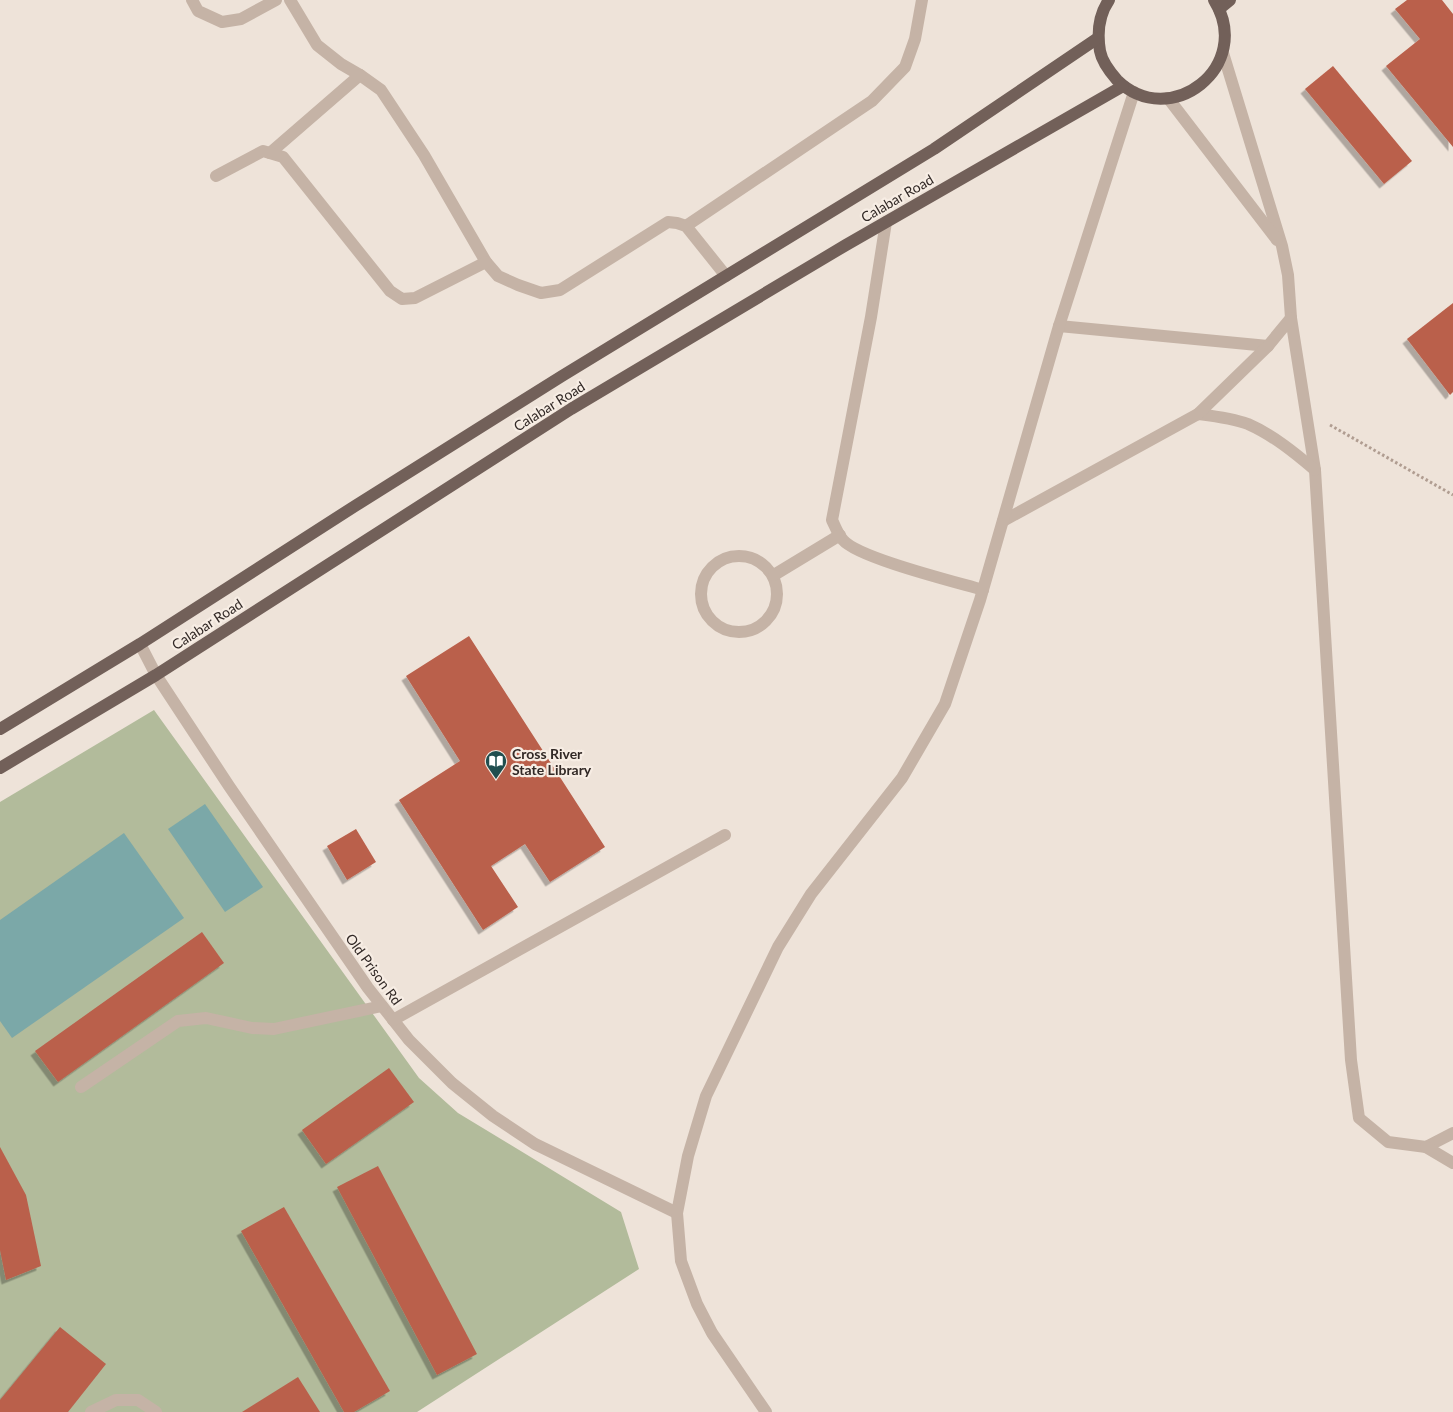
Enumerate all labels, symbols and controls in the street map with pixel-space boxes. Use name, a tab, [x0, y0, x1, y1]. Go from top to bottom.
street label: Calabar Road	[858, 170, 936, 226]
street label: Calabar Road	[510, 377, 588, 435]
street label: Calabar Road	[168, 595, 246, 653]
place label: Cross River State Library	[512, 745, 592, 778]
library icon: Cross River State Library	[484, 749, 508, 780]
street label: Old Prison Rd	[342, 930, 406, 1008]

